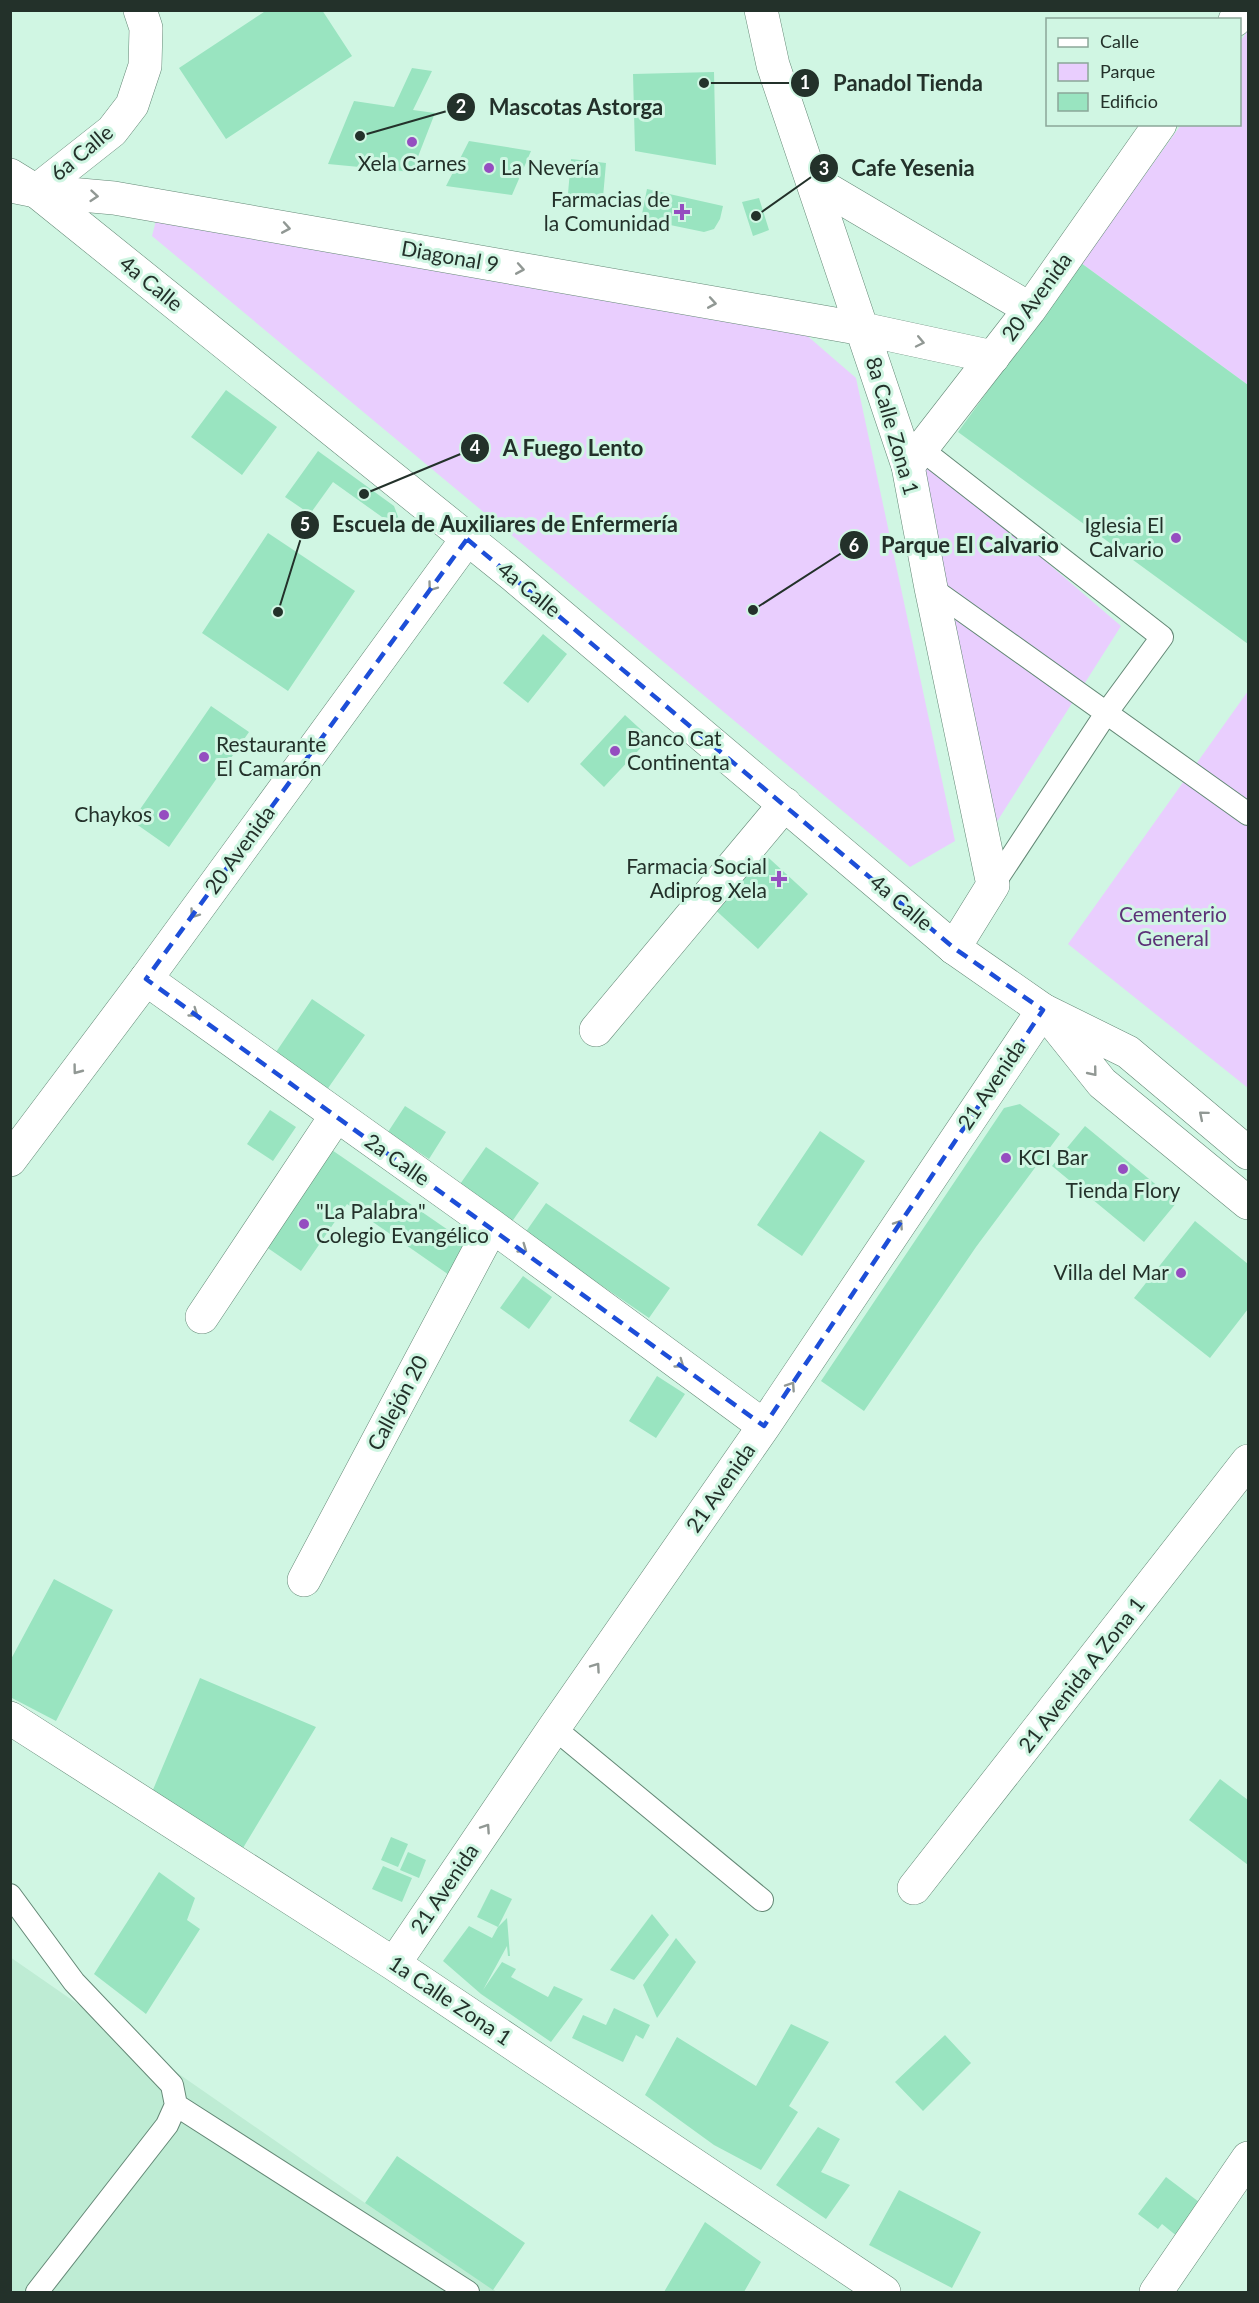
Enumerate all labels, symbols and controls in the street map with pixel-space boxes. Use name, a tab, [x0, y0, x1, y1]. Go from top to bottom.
legend	[1046, 18, 1241, 126]
text: Calle	[1100, 30, 1139, 52]
text: Parque	[1100, 60, 1155, 82]
callout: Panadol Tienda	[790, 63, 995, 103]
text: Panadol Tienda	[833, 69, 983, 96]
text: 1	[800, 71, 810, 93]
callout: Mascotas Astorga	[446, 87, 675, 127]
text: Edificio	[1100, 90, 1158, 112]
text: Mascotas Astorga	[489, 93, 663, 120]
text: 2	[456, 95, 466, 117]
street label: 6a Calle	[45, 119, 117, 185]
marker: Xela Carnes	[405, 135, 419, 149]
callout: Cafe Yesenia	[809, 148, 987, 188]
place label: Xela Carnes	[358, 150, 466, 175]
place label: La Nevería	[501, 154, 599, 179]
text: Cafe Yesenia	[851, 154, 975, 181]
text: 3	[819, 157, 829, 179]
marker: La Nevería	[482, 161, 496, 175]
place label: Farmacias de la Comunidad	[544, 186, 670, 235]
one-way arrow	[90, 189, 99, 202]
marker: Farmacias de la Comunidad	[675, 205, 689, 219]
one-way arrow	[281, 221, 291, 234]
street label: Diagonal 9	[400, 235, 501, 276]
street label: 20 Avenida	[995, 247, 1076, 345]
street label: 4a Calle	[116, 250, 188, 316]
one-way arrow	[515, 262, 525, 275]
one-way arrow	[707, 296, 717, 309]
one-way arrow	[915, 334, 925, 347]
street label: 8a Calle Zona 1	[862, 354, 925, 498]
callout: A Fuego Lento	[460, 428, 656, 468]
text: A Fuego Lento	[502, 434, 643, 461]
text: 4	[470, 436, 480, 458]
callout: Escuela de Auxiliares de Enfermería	[290, 505, 691, 545]
text: Escuela de Auxiliares de Enfermería	[332, 510, 678, 537]
place label: Iglesia El Calvario	[1085, 512, 1164, 561]
text: 5	[300, 513, 310, 535]
callout: Parque El Calvario	[839, 525, 1071, 565]
text: Parque El Calvario	[881, 531, 1059, 558]
marker: Iglesia El Calvario	[1169, 531, 1183, 545]
text: 6	[849, 534, 859, 556]
street label: 4a Calle	[494, 556, 566, 622]
one-way arrow	[428, 580, 439, 591]
place label: Banco Cat Continenta	[627, 725, 730, 774]
place label: Restaurante El Camarón	[216, 731, 326, 780]
marker: Banco Cat Continenta	[608, 744, 622, 758]
marker: Restaurante El Camarón	[197, 750, 211, 764]
street label: 20 Avenida	[198, 800, 279, 898]
place label: Chaykos	[74, 801, 152, 826]
marker: Chaykos	[157, 808, 171, 822]
place label: Farmacia Social Adiprog Xela	[626, 853, 767, 902]
street label: 4a Calle	[866, 869, 938, 935]
marker: Farmacia Social Adiprog Xela	[772, 872, 786, 886]
park label: Cementerio General	[1119, 901, 1227, 950]
one-way arrow	[190, 907, 201, 918]
one-way arrow	[187, 1006, 198, 1017]
street label: 21 Avenida	[952, 1034, 1030, 1134]
one-way arrow	[74, 1064, 85, 1075]
one-way arrow	[1086, 1065, 1097, 1076]
one-way arrow	[1199, 1111, 1210, 1122]
street label: 2a Calle	[361, 1127, 435, 1190]
place label: KCI Bar	[1018, 1144, 1088, 1169]
marker: KCI Bar	[999, 1151, 1013, 1165]
marker: Tienda Flory	[1116, 1162, 1130, 1176]
place label: Tienda Flory	[1066, 1177, 1181, 1202]
place label: "La Palabra" Colegio Evangélico	[316, 1198, 489, 1247]
marker: "La Palabra" Colegio Evangélico	[297, 1217, 311, 1231]
one-way arrow	[892, 1220, 904, 1230]
one-way arrow	[516, 1242, 527, 1253]
place label: Villa del Mar	[1054, 1259, 1169, 1284]
marker: Villa del Mar	[1174, 1266, 1188, 1280]
street label: Callejón 20	[361, 1351, 432, 1454]
one-way arrow	[674, 1357, 685, 1368]
one-way arrow	[784, 1382, 795, 1393]
street label: 21 Avenida	[680, 1438, 760, 1536]
street label: 21 Avenida A Zona 1	[1012, 1591, 1149, 1757]
one-way arrow	[589, 1663, 600, 1674]
one-way arrow	[479, 1824, 490, 1835]
street label: 21 Avenida	[405, 1838, 483, 1938]
street label: 1a Calle Zona 1	[385, 1950, 517, 2050]

